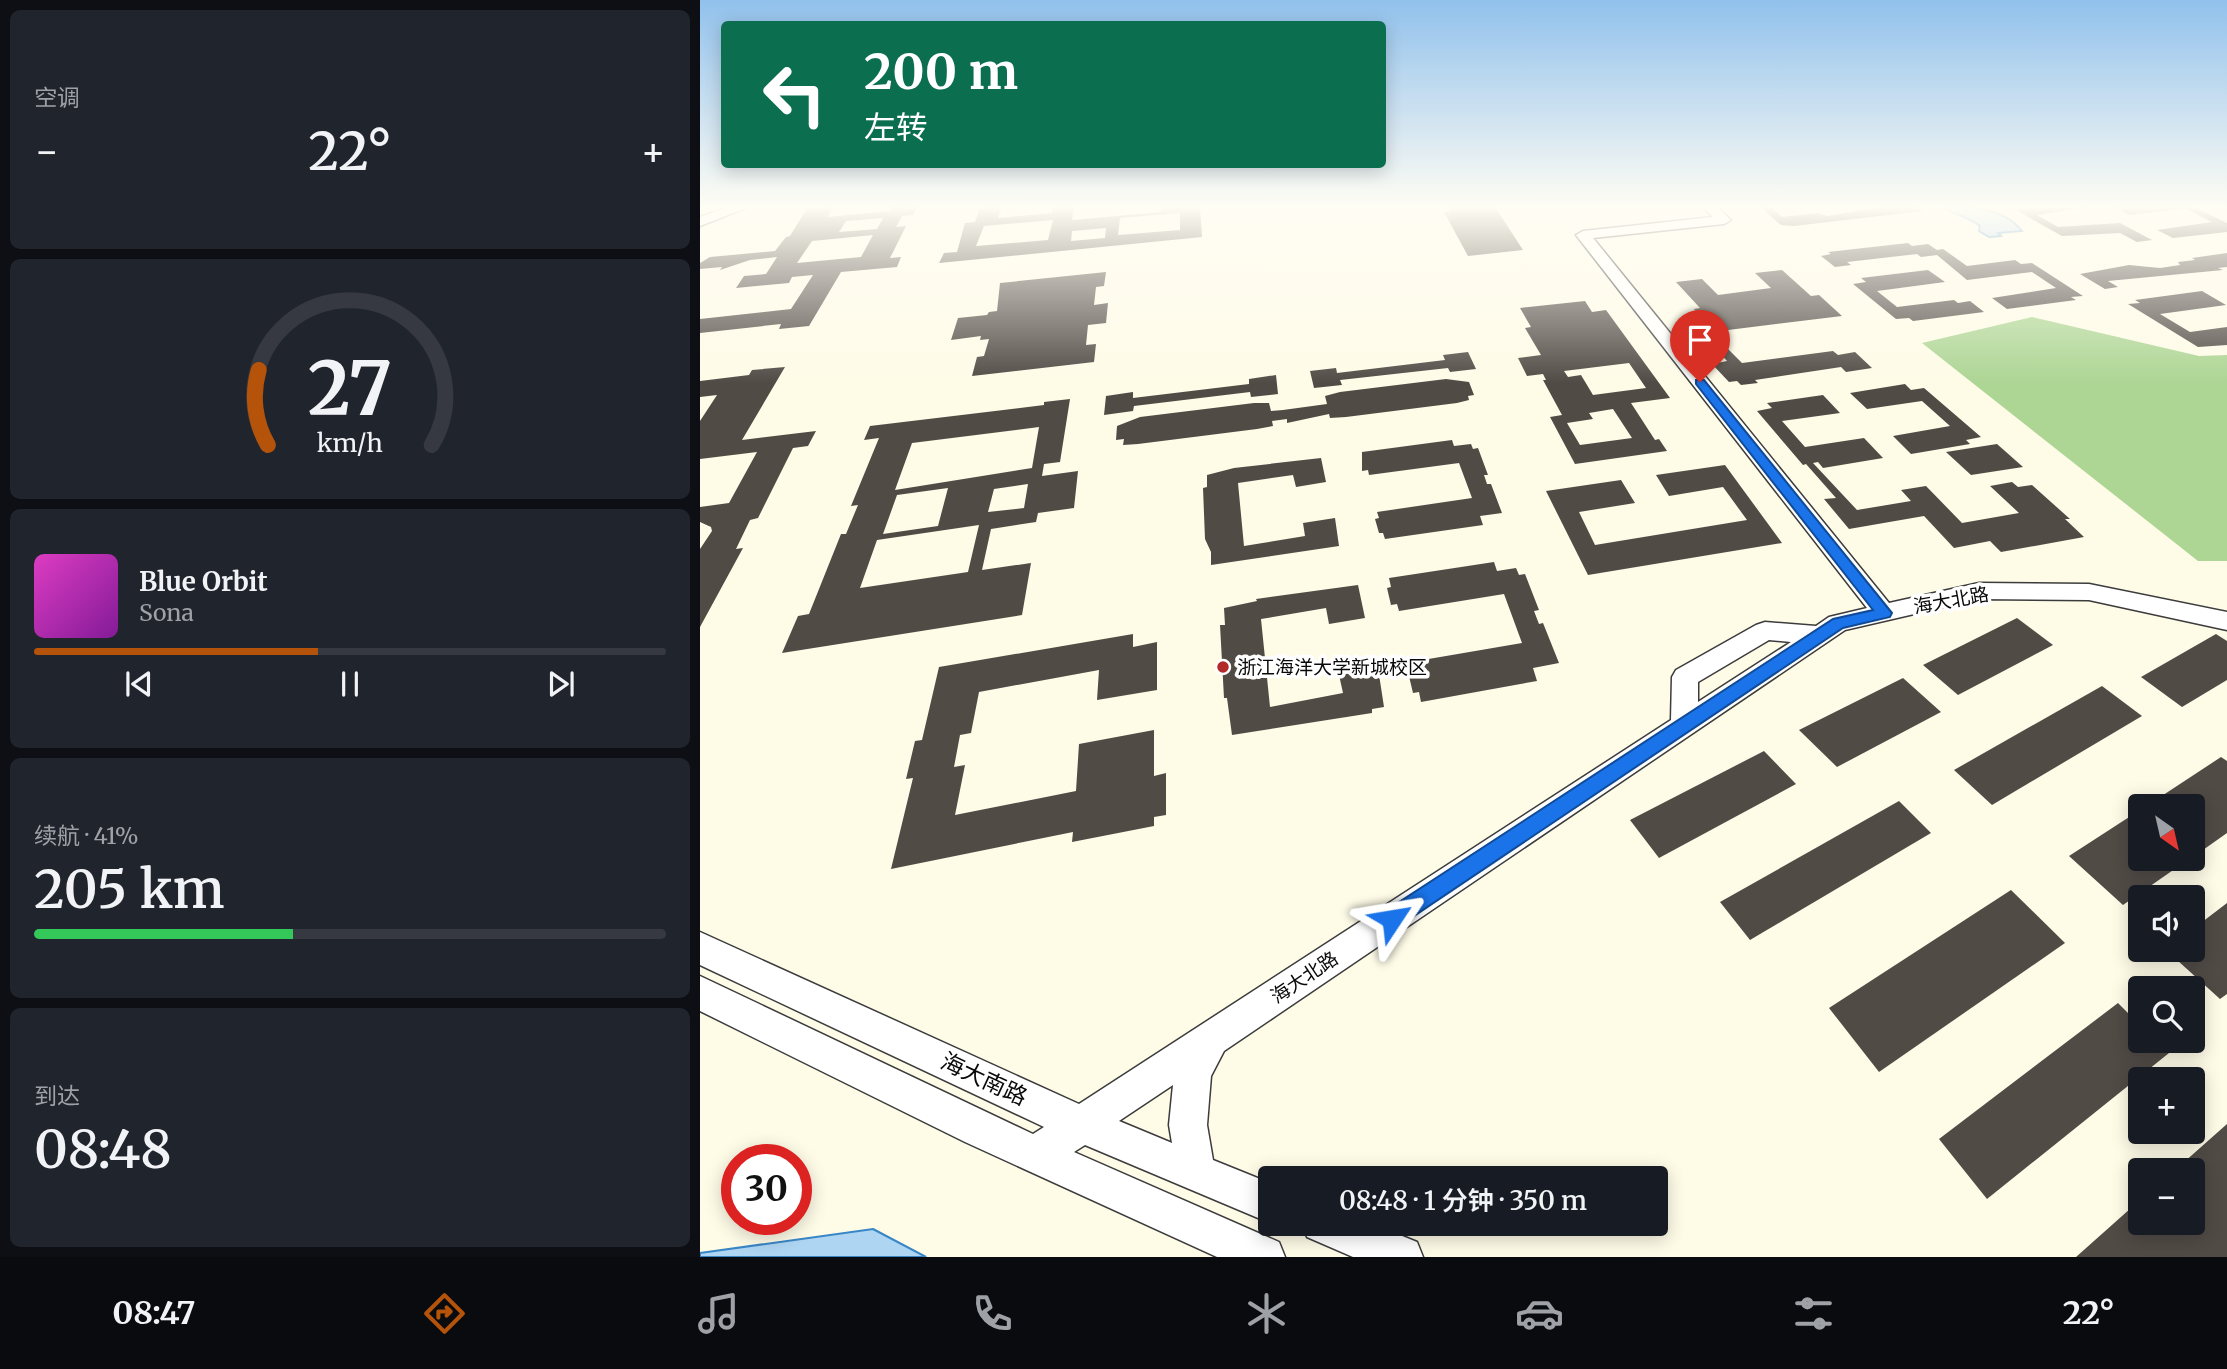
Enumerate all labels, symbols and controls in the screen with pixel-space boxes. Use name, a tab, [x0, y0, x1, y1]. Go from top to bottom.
text: 200 m	[864, 41, 1018, 102]
icon: left	[749, 49, 840, 140]
text: 空调	[34, 83, 80, 112]
text: 左转	[864, 108, 928, 148]
text: 22°	[308, 119, 392, 184]
text: −	[34, 128, 59, 175]
text: +	[641, 128, 666, 175]
pin	[1670, 310, 1730, 382]
icon: arrive	[1681, 321, 1719, 359]
text: 27	[308, 344, 392, 436]
text: km/h	[317, 427, 383, 459]
text: Blue Orbit	[139, 565, 268, 598]
street label: 海大北路	[1911, 582, 1991, 618]
text: Sona	[139, 598, 194, 627]
place label: 浙江海洋大学新城校区	[1237, 655, 1427, 679]
marker: 浙江海洋大学新城校区	[1215, 659, 1231, 675]
icon: previous	[120, 665, 158, 703]
icon: pause	[331, 665, 369, 703]
icon: next	[542, 665, 580, 703]
north arrow	[2128, 794, 2205, 872]
map controls	[2128, 794, 2205, 1235]
text: 续航 · 41%	[34, 821, 139, 850]
text: 205 km	[34, 857, 225, 922]
position arrow	[1355, 882, 1429, 956]
button: sound	[2128, 885, 2205, 962]
street label: 海大北路	[1266, 946, 1342, 1008]
button: search	[2128, 976, 2205, 1053]
street label: 海大南路	[936, 1046, 1032, 1111]
button: +	[2128, 1067, 2205, 1144]
text: 到达	[34, 1081, 80, 1110]
text: 08:48	[34, 1117, 172, 1182]
speed limit sign: 30	[721, 1144, 812, 1235]
button: −	[2128, 1158, 2205, 1235]
text: 08:48 · 1 分钟 · 350 m	[1339, 1184, 1587, 1217]
icon: directions	[420, 1289, 469, 1338]
icon: music	[694, 1289, 743, 1338]
icon: phone	[968, 1289, 1017, 1338]
icon: climate	[1242, 1289, 1291, 1338]
icon: car	[1515, 1289, 1564, 1338]
icon: filters	[1789, 1289, 1838, 1338]
text: 08:47	[112, 1293, 196, 1333]
text: 22°	[2063, 1293, 2115, 1333]

